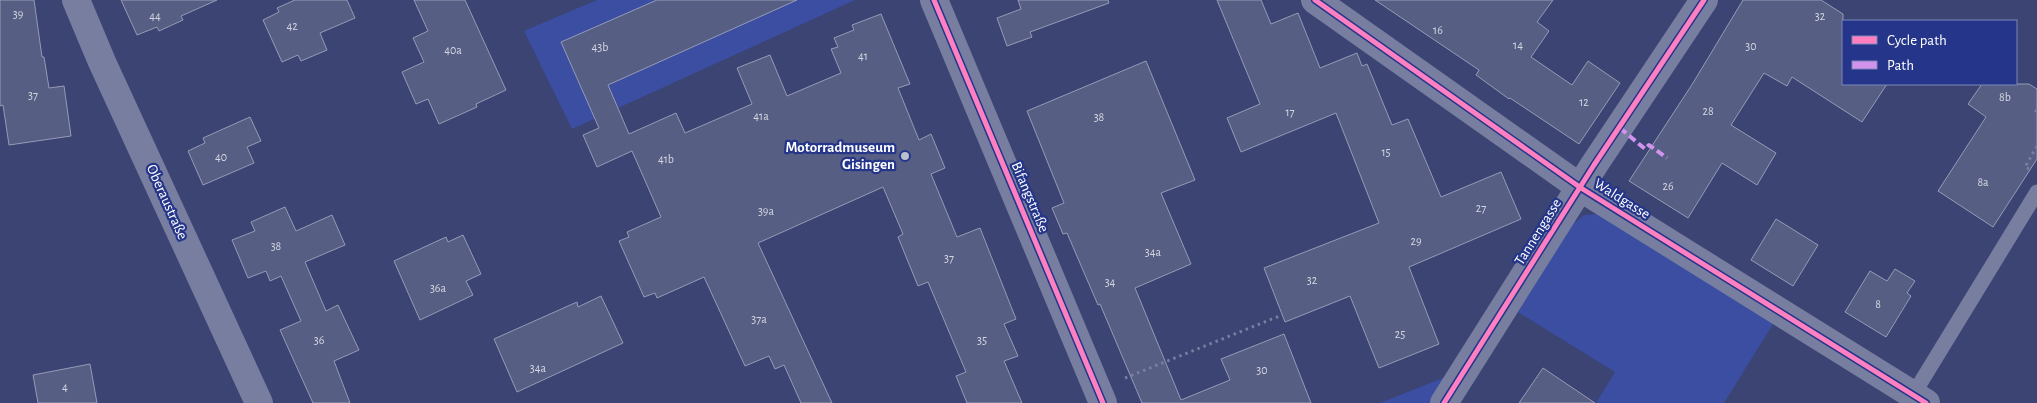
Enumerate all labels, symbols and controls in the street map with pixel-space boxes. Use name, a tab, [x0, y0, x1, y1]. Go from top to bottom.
house number: 39	[13, 8, 24, 20]
house number: 44	[149, 10, 161, 22]
house number: 32	[1815, 10, 1826, 22]
house number: 42	[286, 20, 298, 32]
legend	[1842, 20, 2017, 85]
house number: 16	[1433, 24, 1443, 36]
text: Cycle path	[1887, 33, 1947, 48]
house number: 14	[1513, 39, 1523, 51]
house number: 30	[1745, 40, 1757, 52]
house number: 43b	[592, 41, 608, 53]
house number: 40a	[444, 44, 462, 56]
house number: 41	[858, 50, 868, 62]
text: Path	[1887, 58, 1914, 73]
house number: 37	[28, 89, 38, 101]
house number: 8b	[1999, 91, 2011, 103]
house number: 12	[1579, 96, 1589, 108]
house number: 28	[1702, 105, 1714, 117]
house number: 17	[1285, 106, 1295, 118]
house number: 41a	[753, 110, 769, 122]
house number: 38	[1094, 111, 1105, 123]
place label: Motorradmuseum Gisingen	[786, 140, 895, 172]
house number: 15	[1381, 146, 1391, 158]
marker: Motorradmuseum Gisingen	[899, 150, 911, 162]
house number: 40	[215, 151, 227, 163]
house number: 41b	[658, 153, 674, 165]
street label: Bifangstraße	[1008, 160, 1052, 235]
street label: Oberaustraße	[144, 162, 190, 242]
street label: Waldgasse	[1591, 176, 1653, 222]
house number: 8a	[1977, 176, 1989, 188]
house number: 26	[1662, 180, 1674, 192]
street label: Tannengasse	[1512, 196, 1564, 268]
house number: 27	[1476, 202, 1486, 214]
house number: 39a	[758, 205, 775, 217]
house number: 29	[1410, 235, 1422, 247]
house number: 38	[271, 240, 282, 252]
house number: 34a	[1145, 246, 1162, 258]
house number: 37	[944, 252, 954, 264]
house number: 32	[1307, 274, 1318, 286]
house number: 34	[1105, 276, 1116, 288]
house number: 36a	[430, 282, 447, 294]
house number: 8	[1875, 298, 1881, 310]
house number: 37a	[751, 313, 767, 325]
house number: 25	[1395, 328, 1405, 340]
house number: 36	[314, 334, 325, 346]
house number: 35	[977, 334, 987, 346]
house number: 34a	[530, 362, 547, 374]
house number: 30	[1256, 364, 1268, 376]
house number: 4	[62, 381, 68, 393]

